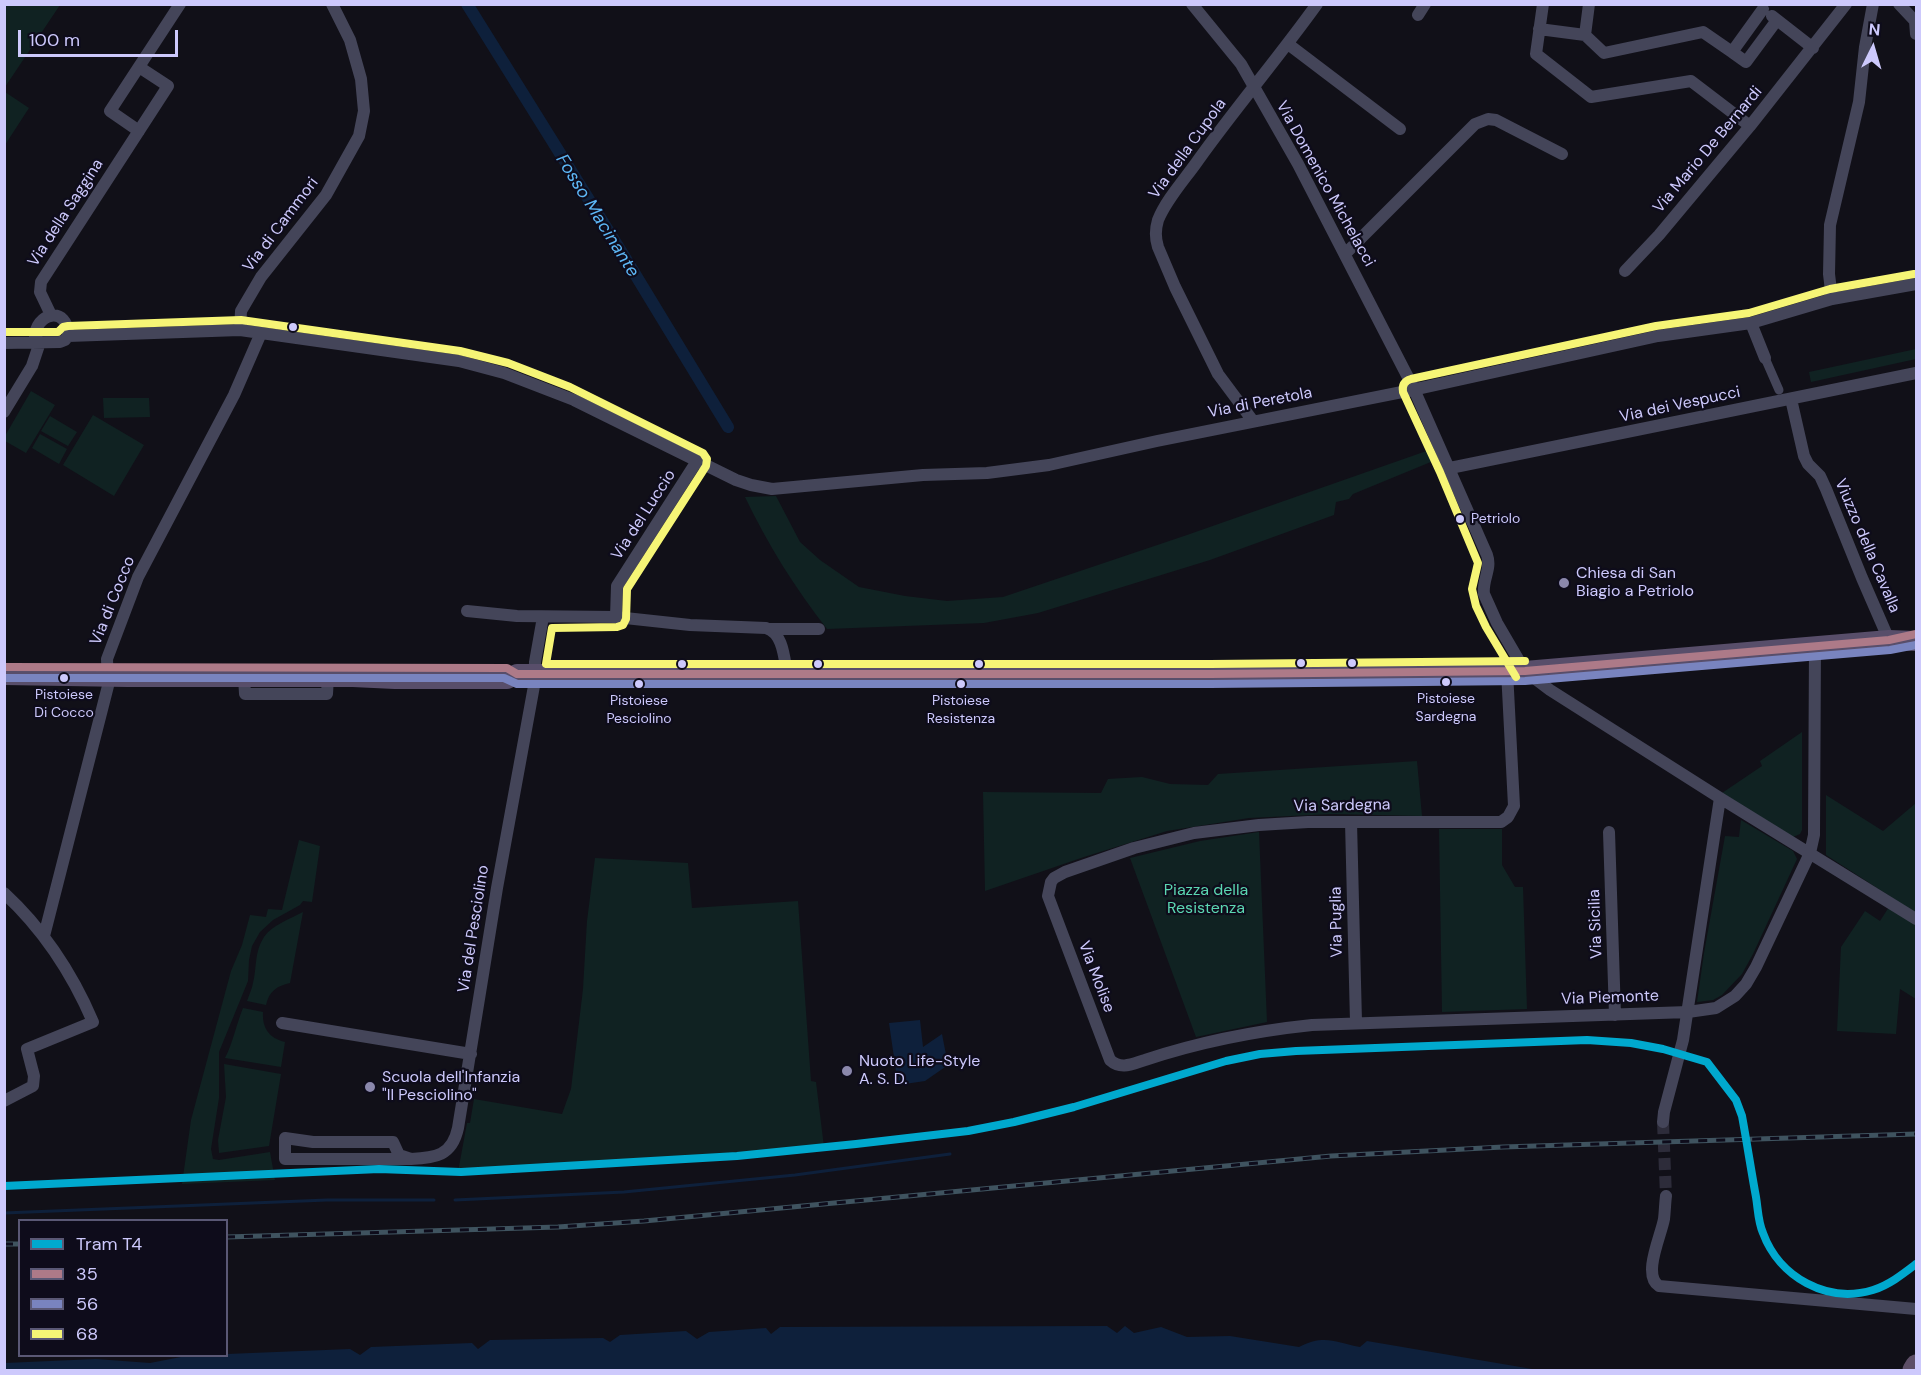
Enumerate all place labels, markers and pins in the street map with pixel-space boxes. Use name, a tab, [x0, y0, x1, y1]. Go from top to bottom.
unlabelled marker	[287, 321, 299, 333]
place label: Petriolo	[1471, 511, 1520, 527]
marker: Petriolo	[1454, 513, 1466, 525]
place label: Chiesa di San Biagio a Petriolo	[1576, 564, 1694, 602]
marker: Chiesa di San Biagio a Petriolo	[1557, 576, 1571, 590]
unlabelled marker	[1295, 657, 1307, 669]
unlabelled marker	[1346, 657, 1358, 669]
unlabelled marker	[676, 658, 688, 670]
unlabelled marker	[812, 658, 824, 670]
unlabelled marker	[973, 658, 985, 670]
marker: Pistoiese Di Cocco	[58, 672, 70, 684]
marker: Pistoiese Sardegna	[1440, 676, 1452, 688]
marker: Pistoiese Pesciolino	[633, 678, 645, 690]
marker: Pistoiese Resistenza	[955, 678, 967, 690]
place label: Pistoiese Di Cocco	[34, 687, 94, 720]
place label: Pistoiese Sardegna	[1416, 691, 1476, 724]
place label: Pistoiese Pesciolino	[606, 693, 672, 726]
place label: Pistoiese Resistenza	[927, 693, 995, 726]
place label: Nuoto Life-Style A. S. D.	[859, 1052, 980, 1090]
marker: Nuoto Life-Style A. S. D.	[840, 1064, 854, 1078]
place label: Scuola dell'Infanzia "Il Pesciolino"	[382, 1068, 520, 1106]
marker: Scuola dell'Infanzia "Il Pesciolino"	[363, 1080, 377, 1094]

